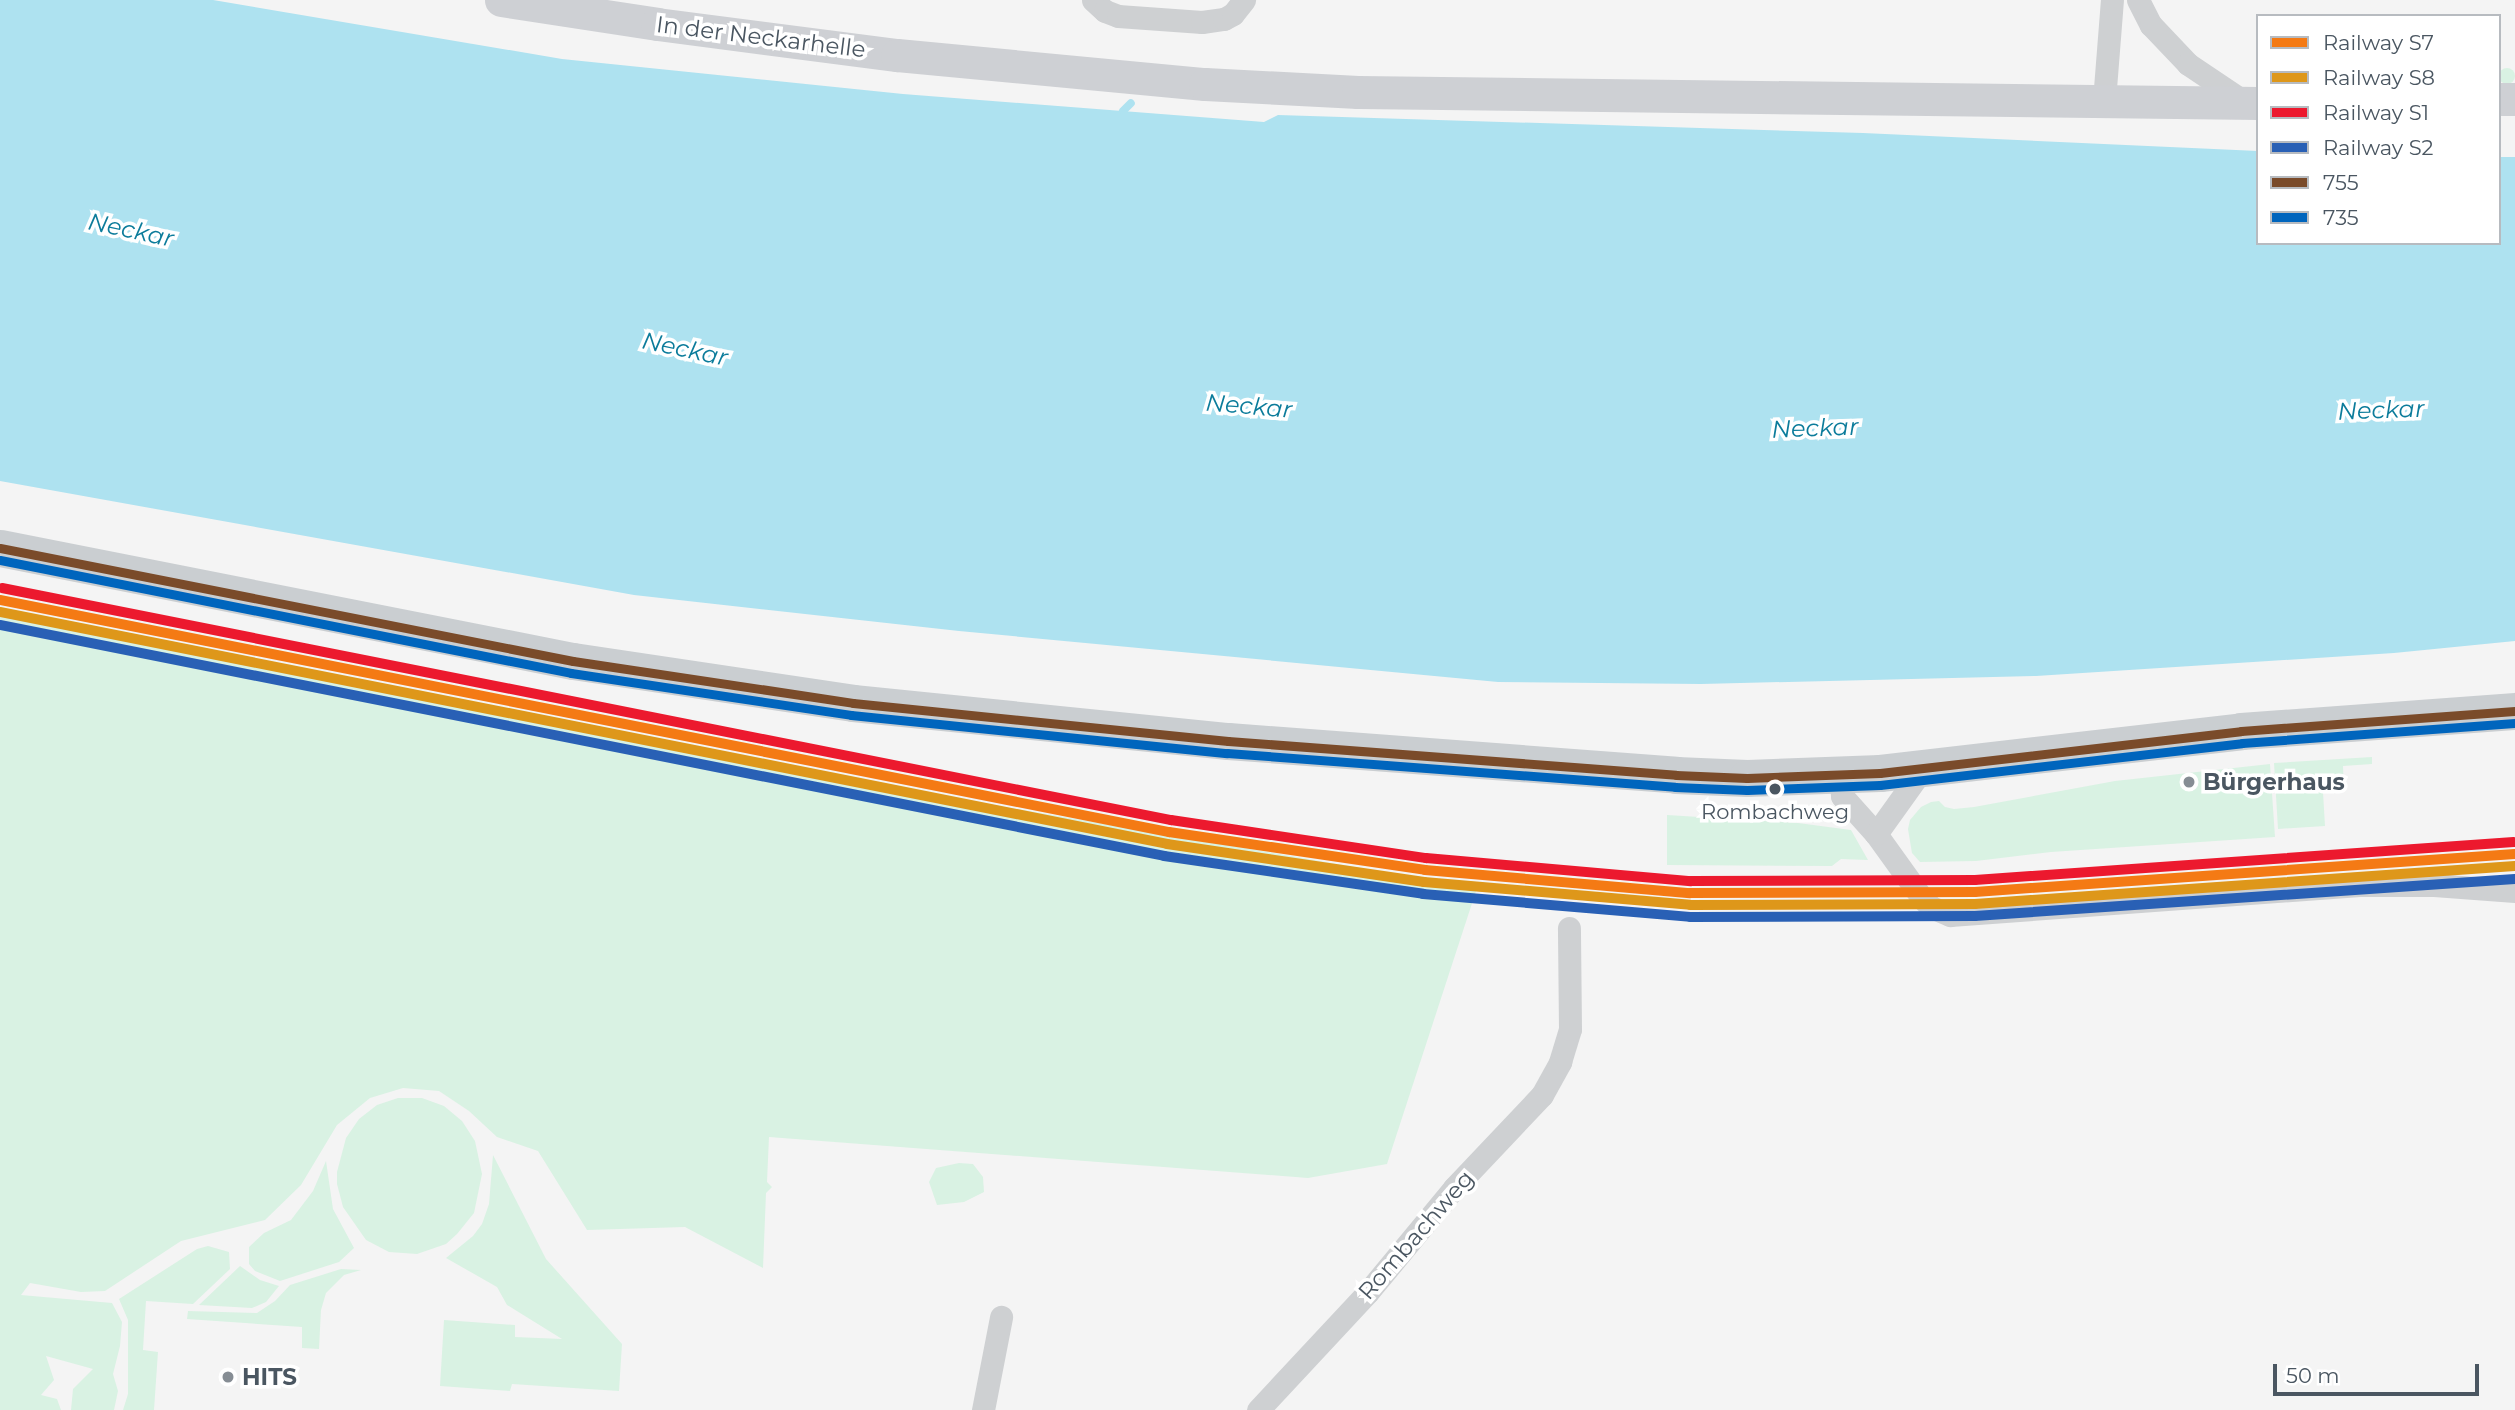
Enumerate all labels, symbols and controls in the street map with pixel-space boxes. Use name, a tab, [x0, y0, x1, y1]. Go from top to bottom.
street label: In der Neckarhelle	[655, 10, 867, 64]
legend	[2256, 14, 2501, 245]
text: Railway S7	[2323, 30, 2434, 55]
text: Railway S8	[2323, 65, 2435, 90]
text: Railway S1	[2323, 100, 2429, 125]
text: Railway S2	[2323, 135, 2434, 160]
text: 755	[2323, 170, 2359, 195]
text: 735	[2323, 205, 2359, 230]
water label: Neckar	[85, 207, 177, 253]
water label: Neckar	[639, 326, 731, 372]
water label: Neckar	[1204, 388, 1294, 424]
water label: Neckar	[2337, 394, 2425, 426]
water label: Neckar	[1771, 412, 1859, 444]
place label: Bürgerhaus	[2203, 768, 2345, 796]
marker: Bürgerhaus	[2181, 774, 2197, 790]
marker: Rombachweg	[1768, 782, 1782, 796]
place label: Rombachweg	[1701, 799, 1849, 825]
street label: Rombachweg	[1352, 1165, 1480, 1305]
scale bar	[2277, 1350, 2484, 1394]
place label: HITS	[242, 1363, 297, 1391]
text: 50 m	[2286, 1363, 2340, 1388]
marker: HITS	[220, 1369, 236, 1385]

